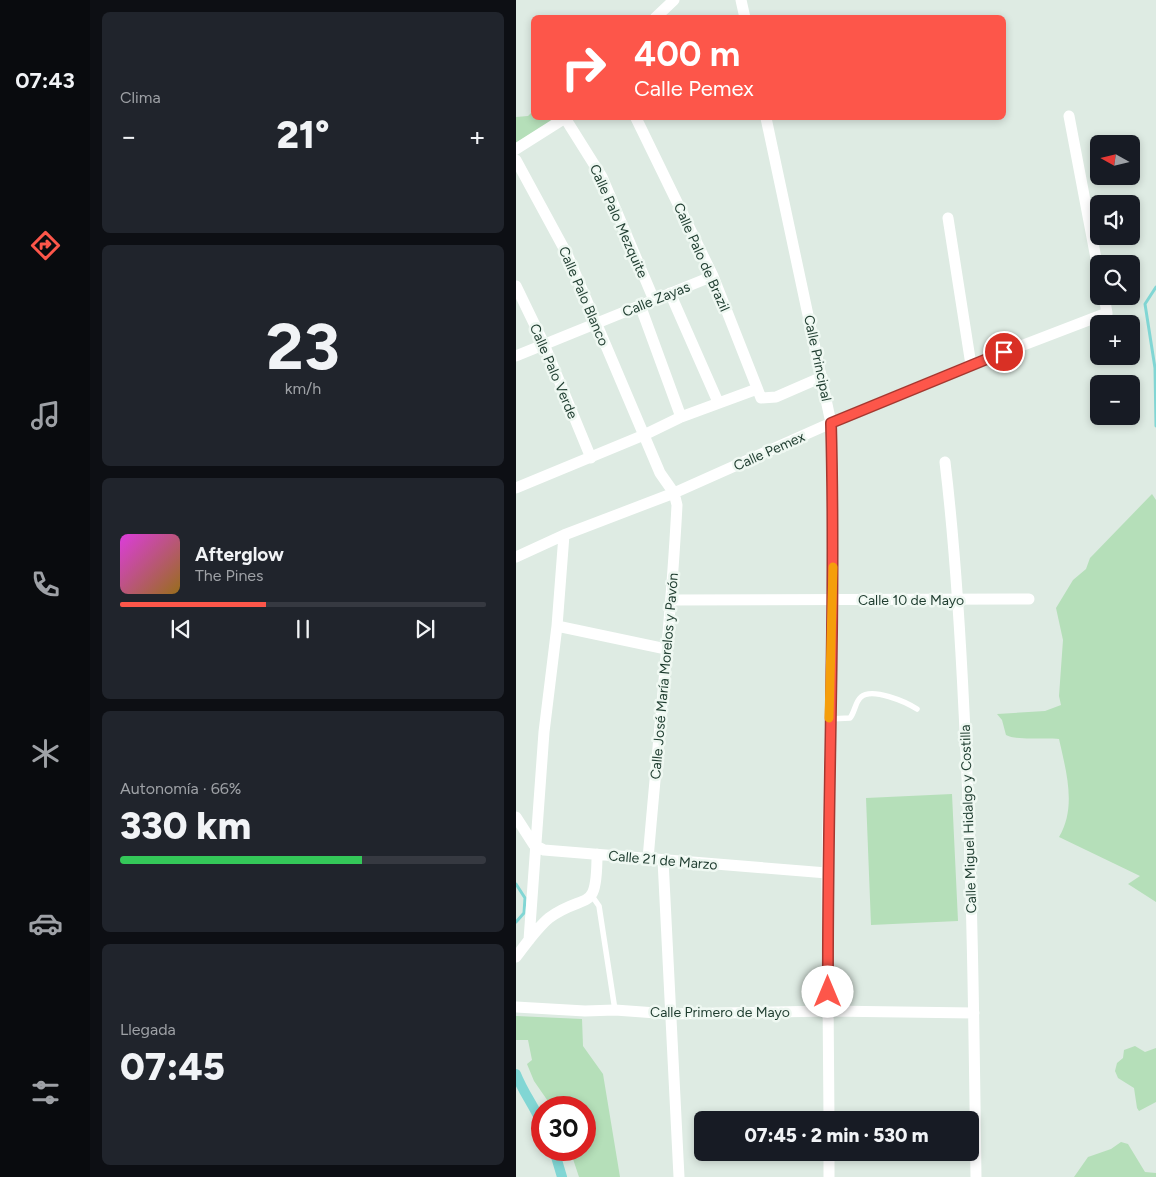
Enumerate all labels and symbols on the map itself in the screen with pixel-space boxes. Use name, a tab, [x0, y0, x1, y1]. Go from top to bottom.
north arrow	[1090, 135, 1140, 185]
street label: Calle Palo Mezquite	[586, 162, 651, 281]
street label: Calle Palo de Brazil	[670, 200, 733, 314]
street label: Calle Palo Blanco	[555, 244, 612, 349]
street label: Calle Zayas	[620, 278, 692, 321]
street label: Calle Principal	[800, 313, 835, 403]
street label: Calle Palo Verde	[526, 321, 581, 422]
pin	[983, 331, 1025, 373]
street label: Calle Pemex	[731, 428, 808, 475]
street label: Calle José María Morelos y Pavón	[647, 572, 682, 780]
street label: Calle 10 de Mayo	[858, 592, 964, 609]
street label: Calle Miguel Hidalgo y Costilla	[957, 724, 980, 914]
street label: Calle 21 de Marzo	[608, 847, 718, 874]
position arrow	[801, 965, 853, 1017]
street label: Calle Primero de Mayo	[650, 1004, 790, 1021]
speed limit sign: 30	[531, 1096, 596, 1161]

